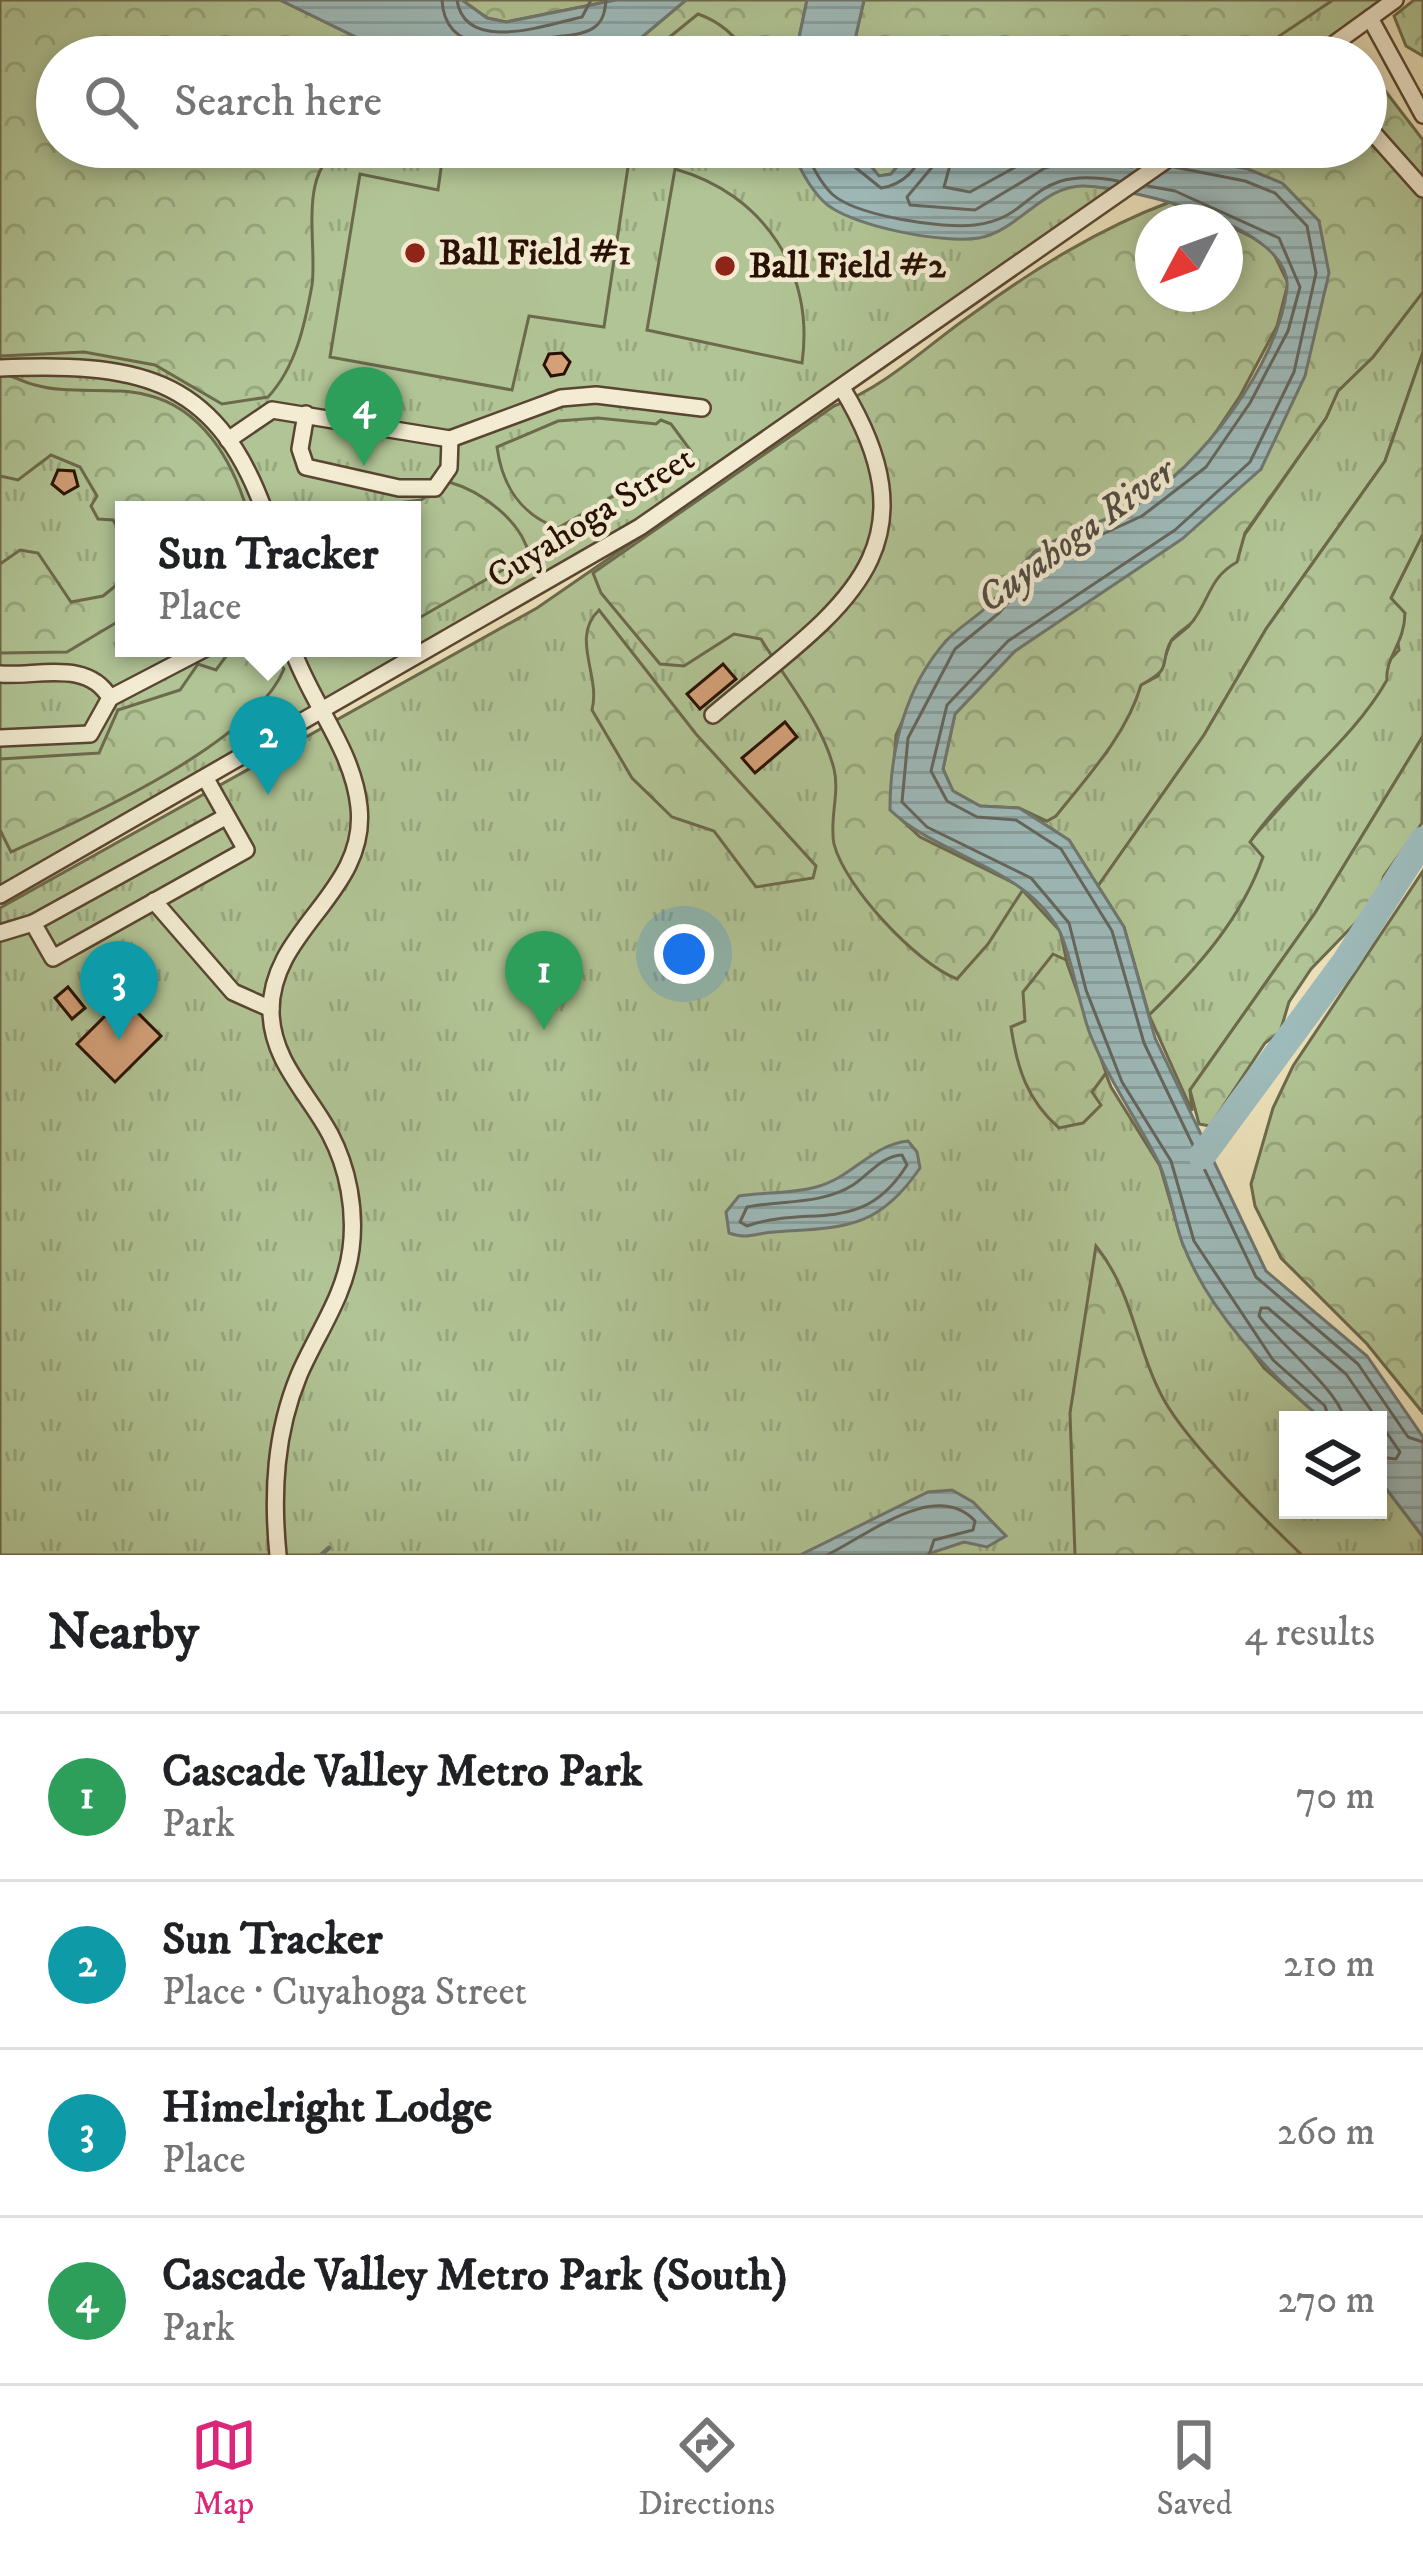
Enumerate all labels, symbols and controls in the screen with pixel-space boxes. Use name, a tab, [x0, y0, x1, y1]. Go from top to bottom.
search box	[36, 36, 1387, 168]
icon: search	[78, 69, 144, 135]
text: Search here	[174, 74, 382, 130]
north arrow	[1135, 204, 1243, 312]
place label: Ball Field #1	[439, 231, 631, 276]
marker: Ball Field #1	[402, 240, 428, 266]
place label: Ball Field #2	[749, 244, 946, 289]
marker: Ball Field #2	[712, 253, 738, 279]
pin: 4	[325, 367, 403, 466]
street label: Cuyahoga Street	[479, 436, 703, 600]
water label: Cuyahoga River	[967, 446, 1187, 624]
popup	[115, 501, 421, 657]
text: Sun Tracker	[158, 527, 378, 583]
text: Place	[158, 583, 241, 632]
pin: 2	[229, 696, 307, 795]
your location	[654, 924, 714, 984]
pin: 1	[505, 931, 583, 1030]
pin: 3	[80, 941, 158, 1040]
map controls	[1279, 1411, 1387, 1519]
button: layers	[1279, 1411, 1387, 1519]
text: Nearby	[48, 1601, 199, 1665]
text: 4 results	[1245, 1609, 1375, 1658]
text: Cascade Valley Metro Park	[162, 1744, 643, 1800]
text: 1	[80, 1772, 94, 1821]
text: 70 m	[1296, 1772, 1375, 1821]
text: Park	[162, 1800, 235, 1849]
text: Sun Tracker	[162, 1912, 382, 1968]
text: 2	[77, 1940, 97, 1989]
text: 210 m	[1283, 1940, 1375, 1989]
text: Place · Cuyahoga Street	[162, 1968, 527, 2017]
text: Himelright Lodge	[162, 2080, 492, 2136]
text: 3	[80, 2108, 94, 2157]
text: 260 m	[1277, 2108, 1375, 2157]
text: Place	[162, 2136, 246, 2185]
text: Cascade Valley Metro Park (South)	[162, 2248, 787, 2304]
text: 4	[76, 2276, 98, 2325]
text: 270 m	[1278, 2276, 1375, 2325]
text: Park	[162, 2304, 235, 2353]
tab: Map	[191, 2412, 257, 2525]
tab: Directions	[638, 2412, 775, 2525]
tab: Saved	[1156, 2412, 1232, 2525]

